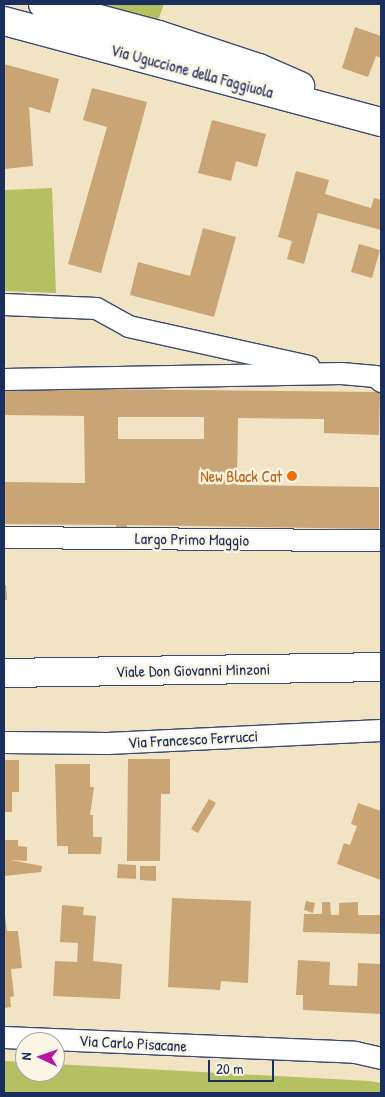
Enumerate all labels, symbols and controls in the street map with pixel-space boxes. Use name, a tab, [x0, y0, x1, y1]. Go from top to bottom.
street label: Via Uguccione della Faggiuola	[109, 40, 275, 102]
place label: New Black Cat	[200, 466, 282, 486]
marker: New Black Cat	[286, 470, 298, 482]
street label: Largo Primo Maggio	[135, 528, 249, 550]
street label: Viale Don Giovanni Minzoni	[116, 659, 270, 681]
street label: Via Francesco Ferrucci	[127, 726, 259, 752]
street label: Via Carlo Pisacane	[79, 1031, 187, 1055]
north arrow	[15, 1032, 65, 1082]
scale bar	[210, 1050, 276, 1082]
text: N	[16, 1052, 35, 1060]
text: 20 m	[216, 1058, 243, 1079]

